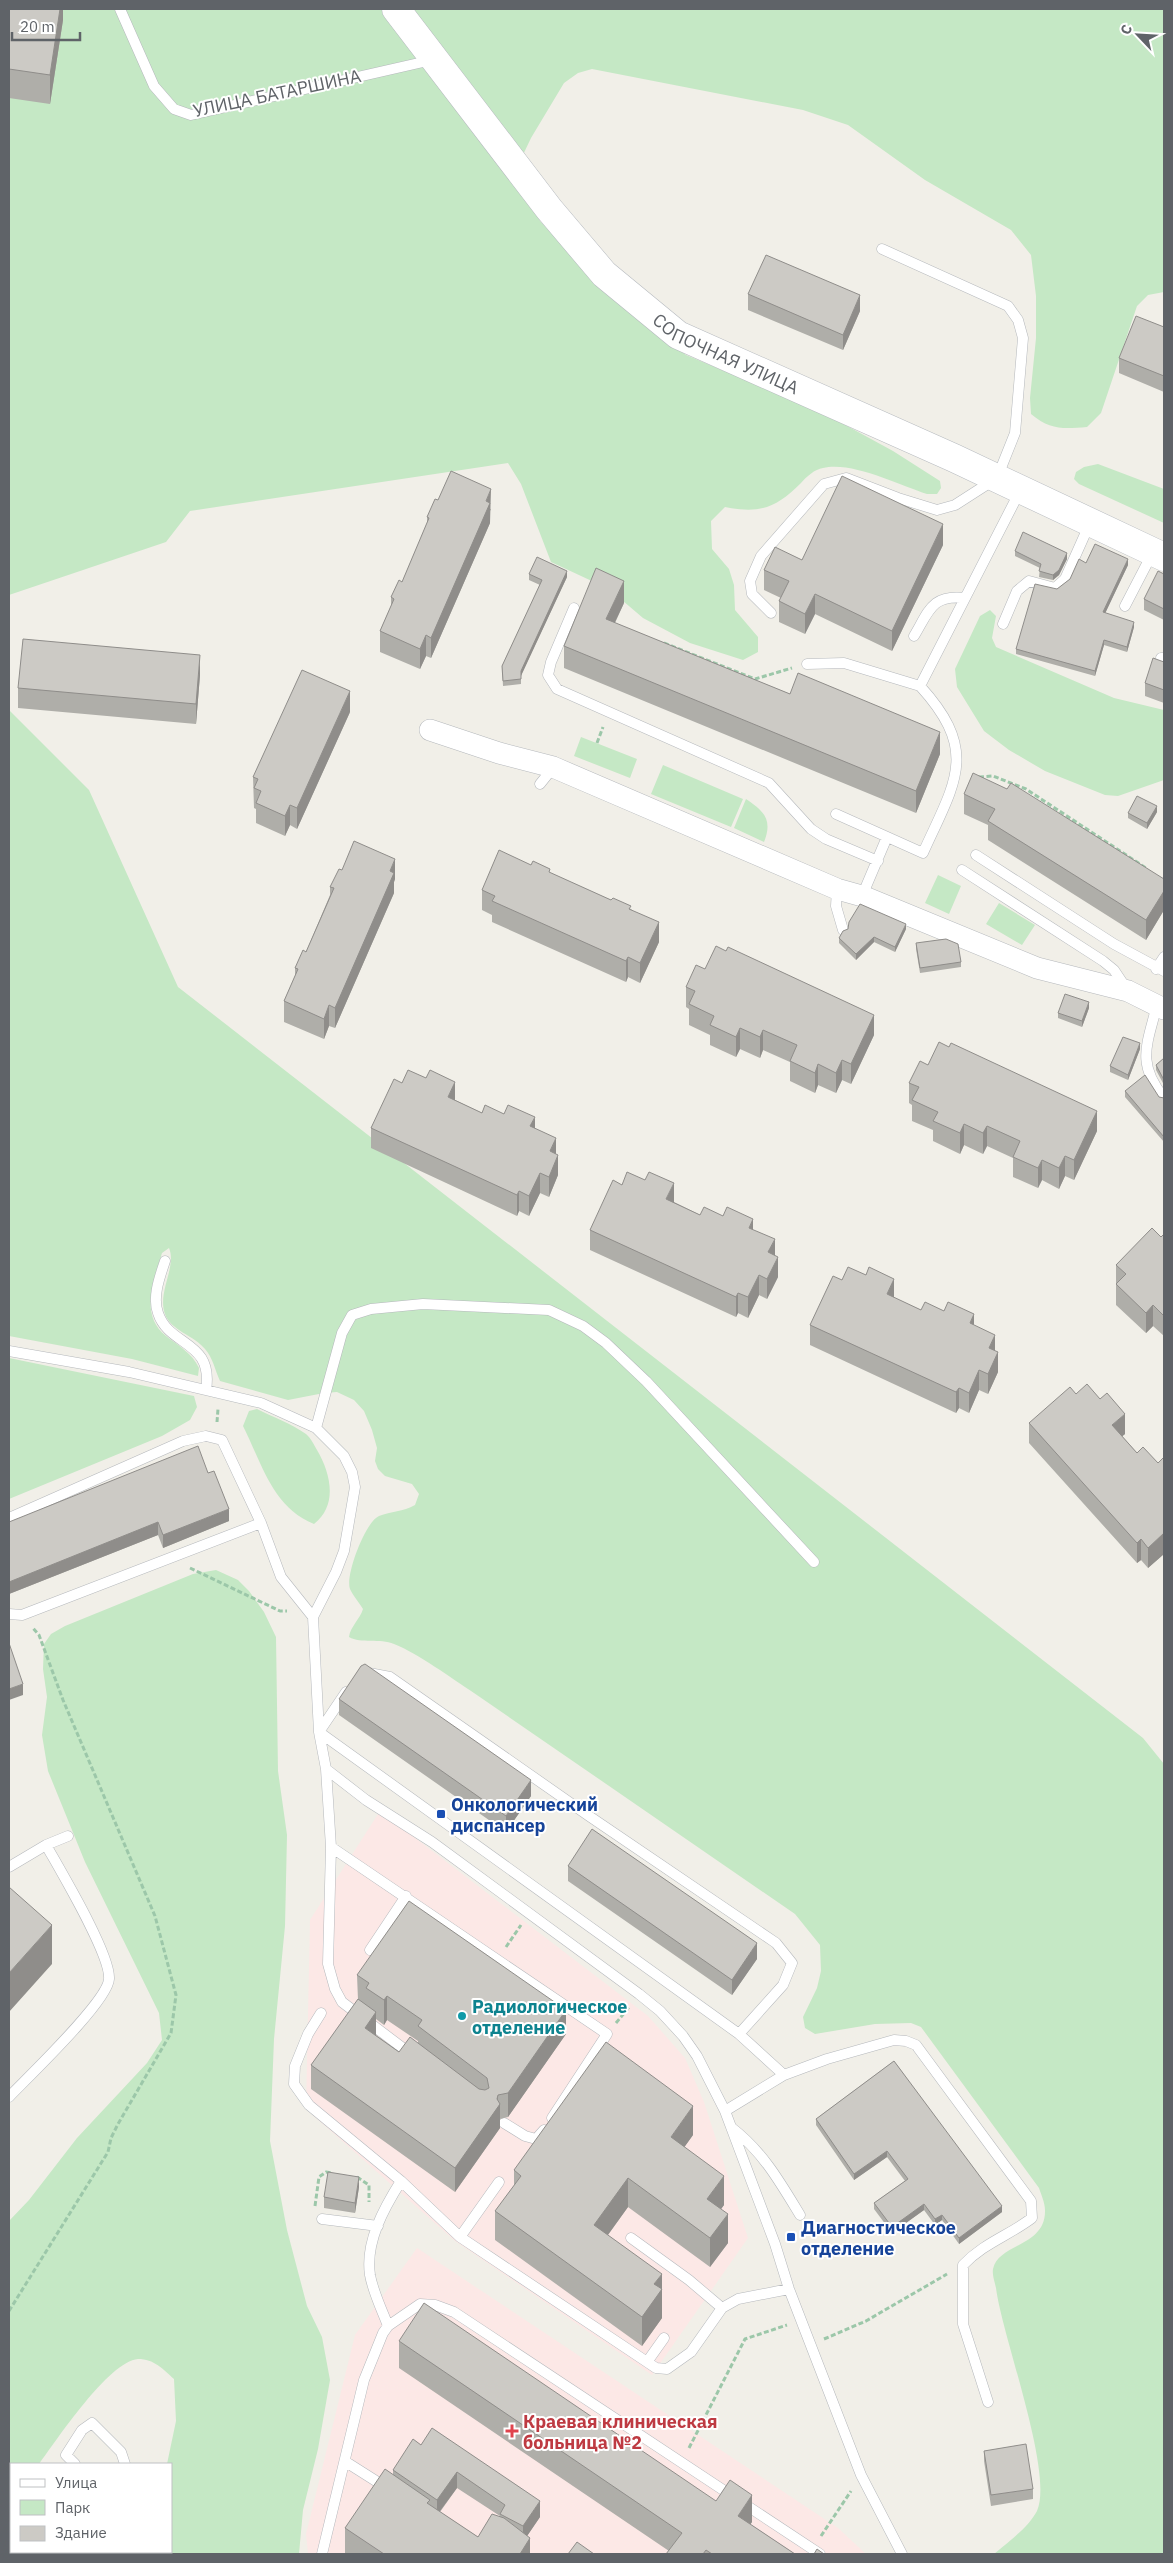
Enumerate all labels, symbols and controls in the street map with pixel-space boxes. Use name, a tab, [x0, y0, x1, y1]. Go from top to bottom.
scale bar	[12, 10, 80, 42]
north arrow	[1113, 10, 1163, 60]
text: 20 m	[20, 17, 55, 36]
text: С	[1116, 22, 1136, 37]
street label: УЛИЦА БАТАРШИНА	[191, 64, 364, 122]
street label: СОПОЧНАЯ УЛИЦА	[648, 308, 803, 399]
place label: Онкологический диспансер	[451, 1793, 598, 1837]
marker: Онкологический диспансер	[435, 1808, 447, 1820]
place label: Радиологическое отделение	[472, 1995, 627, 2039]
marker: Радиологическое отделение	[456, 2010, 468, 2022]
place label: Диагностическое отделение	[801, 2216, 956, 2260]
marker: Диагностическое отделение	[785, 2231, 797, 2243]
place label: Краевая клиническая больница №2	[523, 2410, 718, 2454]
marker: Краевая клиническая больница №2	[505, 2424, 519, 2438]
legend	[10, 2463, 172, 2553]
text: Улица	[55, 2473, 97, 2492]
text: Парк	[55, 2498, 90, 2517]
text: Здание	[55, 2523, 107, 2542]

